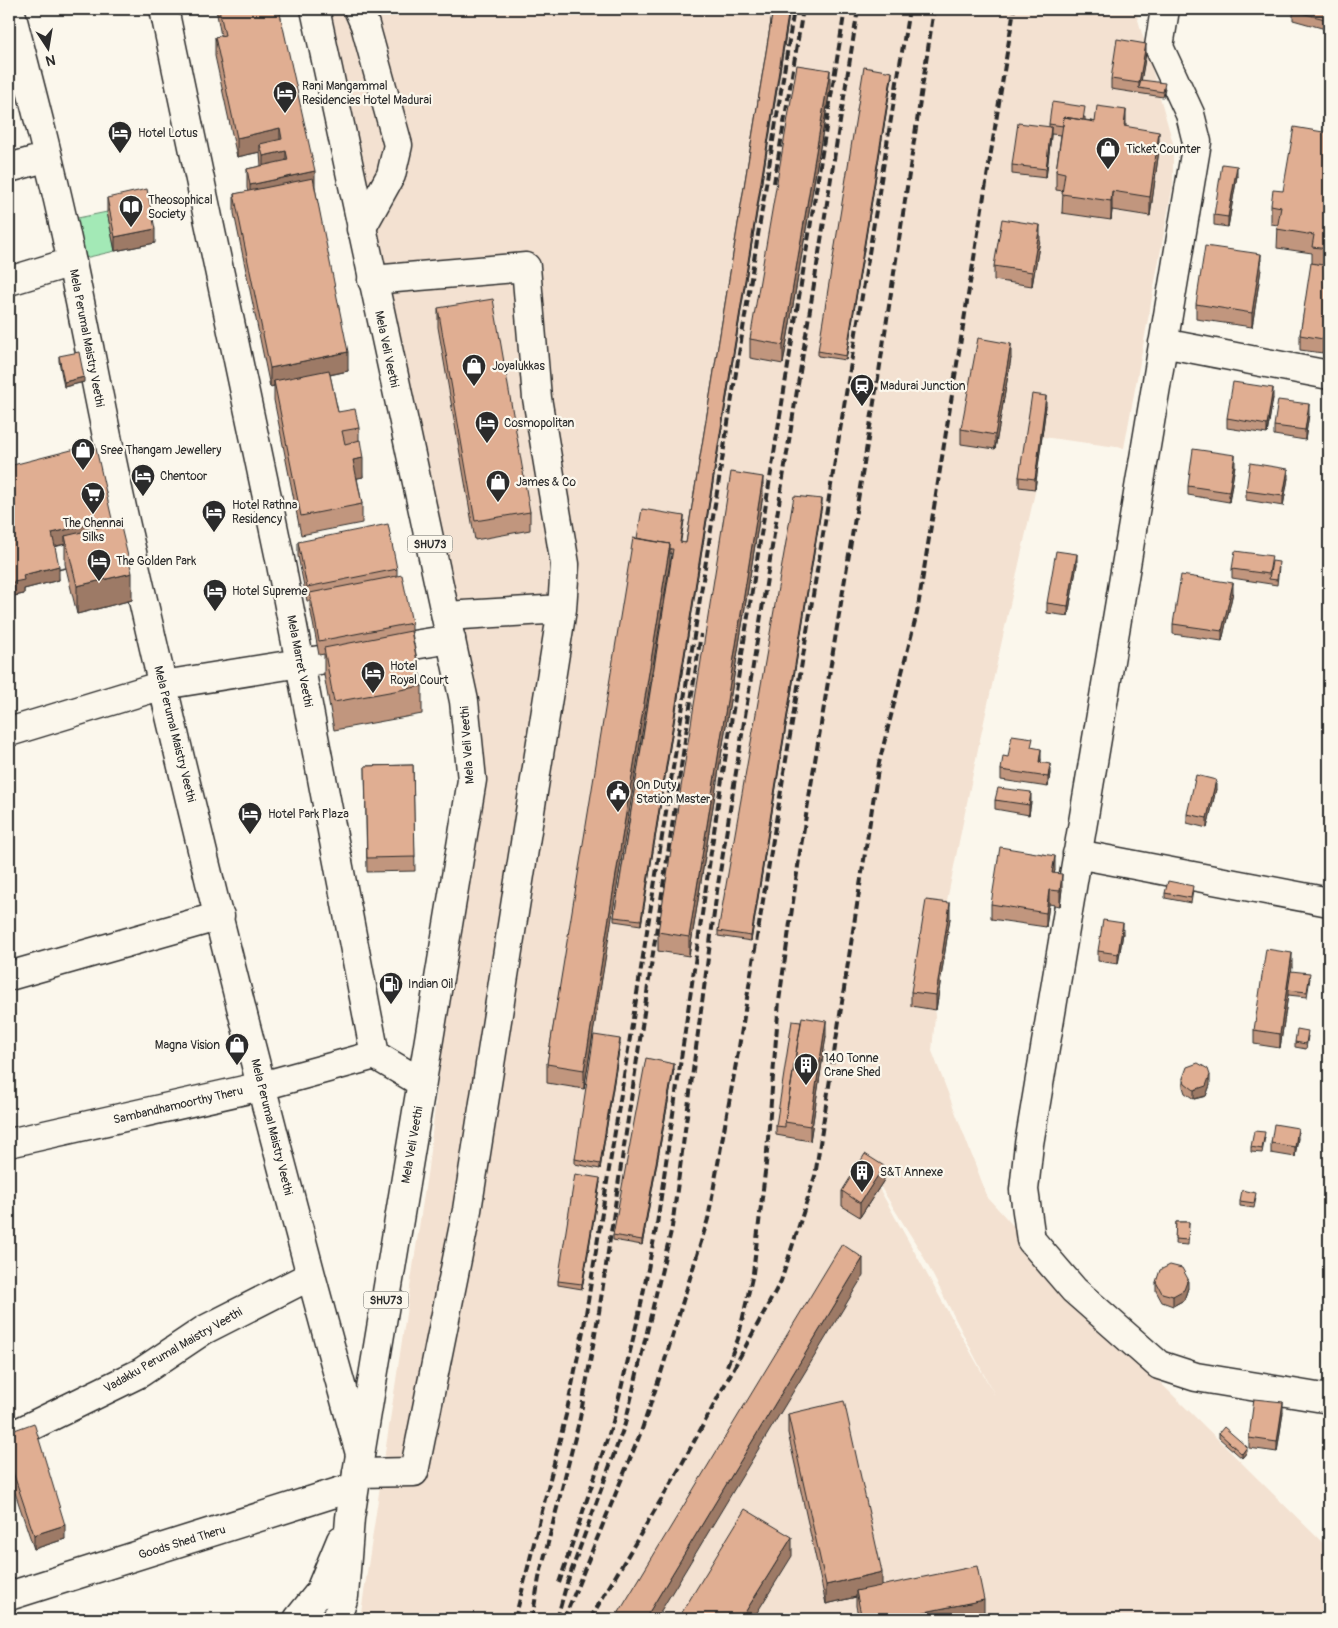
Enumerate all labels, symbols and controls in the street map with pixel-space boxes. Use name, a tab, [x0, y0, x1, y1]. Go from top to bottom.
north arrow	[22, 22, 72, 72]
text: N	[44, 51, 57, 70]
place label: Rani Mangammal Residencies Hotel Madurai	[302, 79, 431, 108]
hotel icon: Rani Mangammal Residencies Hotel Madurai	[272, 80, 298, 114]
hotel icon: Hotel Lotus	[107, 120, 133, 154]
place label: Hotel Lotus	[138, 126, 198, 141]
shop icon: Ticket Counter	[1095, 136, 1121, 170]
place label: Ticket Counter	[1126, 142, 1202, 157]
place label: Theosophical Society	[148, 193, 213, 222]
library icon: Theosophical Society	[118, 194, 144, 228]
street label: Mela Perumal Maistry Veethi	[66, 268, 107, 408]
street label: Mela Veli Veethi	[371, 309, 402, 389]
shop icon: Joyalukkas	[461, 353, 487, 387]
place label: Joyalukkas	[492, 359, 545, 374]
station icon: Madurai Junction	[849, 373, 875, 407]
place label: Madurai Junction	[880, 379, 966, 394]
hotel icon: Cosmopolitan	[474, 410, 500, 444]
place label: Cosmopolitan	[504, 416, 575, 431]
shop icon: Sree Thangam Jewellery	[70, 437, 96, 471]
place label: Sree Thangam Jewellery	[100, 443, 221, 458]
hotel icon: Chentoor	[130, 463, 156, 497]
place label: Chentoor	[160, 469, 208, 484]
shop icon: James & Co	[485, 469, 511, 503]
place label: James & Co	[516, 475, 576, 490]
supermarket icon: The Chennai Silks	[80, 481, 106, 515]
place label: Hotel Rathna Residency	[232, 498, 298, 527]
hotel icon: Hotel Rathna Residency	[201, 499, 227, 533]
place label: The Chennai Silks	[63, 516, 123, 545]
road number: SHU73	[408, 536, 452, 552]
hotel icon: The Golden Park	[86, 548, 112, 582]
place label: The Golden Park	[116, 554, 196, 569]
hotel icon: Hotel Supreme	[202, 578, 228, 612]
place label: Hotel Supreme	[232, 584, 307, 599]
street label: Mela Marret Veethi	[283, 614, 316, 708]
place label: Hotel Royal Court	[390, 659, 449, 688]
hotel icon: Hotel Royal Court	[360, 660, 386, 694]
street label: Mela Perumal Maistry Veethi	[150, 664, 199, 804]
street label: Mela Veli Veethi	[457, 706, 478, 784]
place label: On Duty Station Master	[636, 778, 711, 807]
public building icon: On Duty Station Master	[605, 779, 631, 813]
hotel icon: Hotel Park Plaza	[237, 801, 263, 835]
place label: Hotel Park Plaza	[268, 807, 349, 822]
fuel station icon: Indian Oil	[378, 971, 404, 1005]
place label: Indian Oil	[408, 977, 454, 992]
shop icon: Magna Vision	[224, 1032, 250, 1066]
place label: Magna Vision	[155, 1038, 220, 1053]
place label: 140 Tonne Crane Shed	[824, 1051, 881, 1080]
building icon: 140 Tonne Crane Shed	[793, 1052, 819, 1086]
street label: Mela Perumal Maistry Veethi	[247, 1057, 296, 1197]
street label: Sambandhamoorthy Theru	[112, 1083, 244, 1128]
street label: Mela Veli Veethi	[398, 1105, 427, 1185]
building icon: S&T Annexe	[849, 1159, 875, 1193]
place label: S&T Annexe	[880, 1165, 943, 1180]
road number: SHU73	[364, 1292, 408, 1308]
street label: Vadakku Perumal Maistry Veethi	[101, 1305, 245, 1396]
street label: Goods Shed Theru	[137, 1522, 227, 1563]

